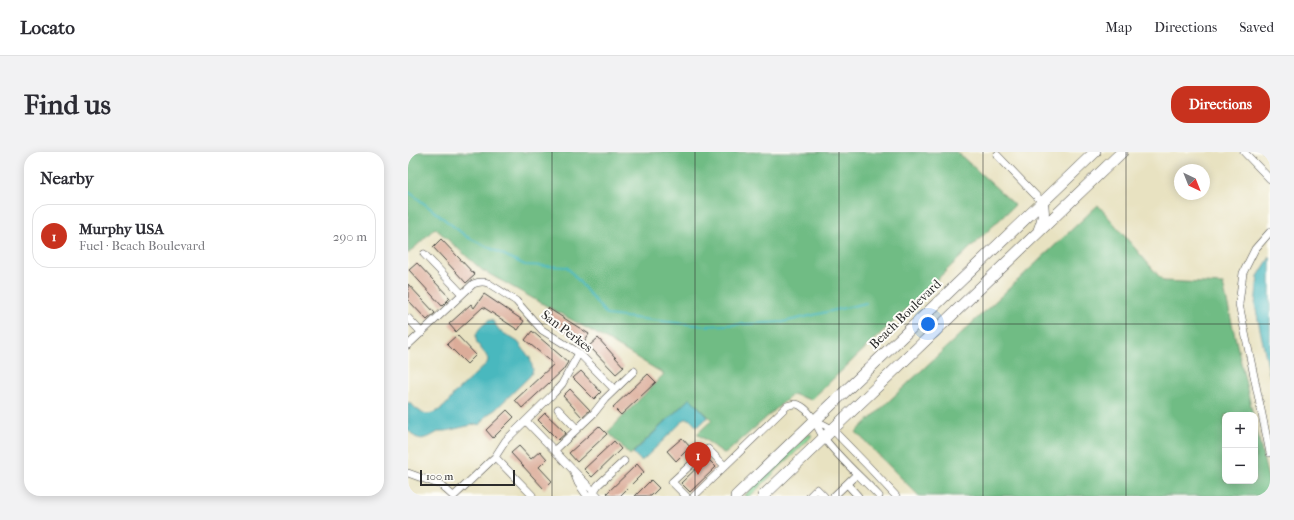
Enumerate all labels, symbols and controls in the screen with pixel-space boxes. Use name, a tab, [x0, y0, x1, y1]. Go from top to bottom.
text: Locato	[20, 17, 75, 39]
text: Map	[1105, 19, 1132, 36]
text: Directions	[1154, 19, 1217, 36]
text: Saved	[1239, 19, 1274, 36]
button: Directions	[1171, 86, 1270, 123]
text: Find us	[24, 88, 111, 121]
north arrow	[1174, 164, 1210, 200]
text: Nearby	[40, 168, 94, 188]
text: Murphy USA	[79, 220, 164, 238]
text: 1	[52, 229, 56, 244]
text: 290 m	[333, 229, 367, 244]
text: Fuel · Beach Boulevard	[79, 238, 205, 253]
street label: Beach Boulevard	[866, 275, 945, 352]
street label: San Perkes	[538, 307, 596, 355]
your location	[918, 314, 938, 334]
map controls	[1222, 412, 1258, 484]
button: +	[1222, 412, 1258, 448]
pin: 1	[685, 442, 711, 475]
button: −	[1222, 448, 1258, 484]
scale bar	[420, 468, 515, 487]
text: 100 m	[426, 470, 454, 483]

